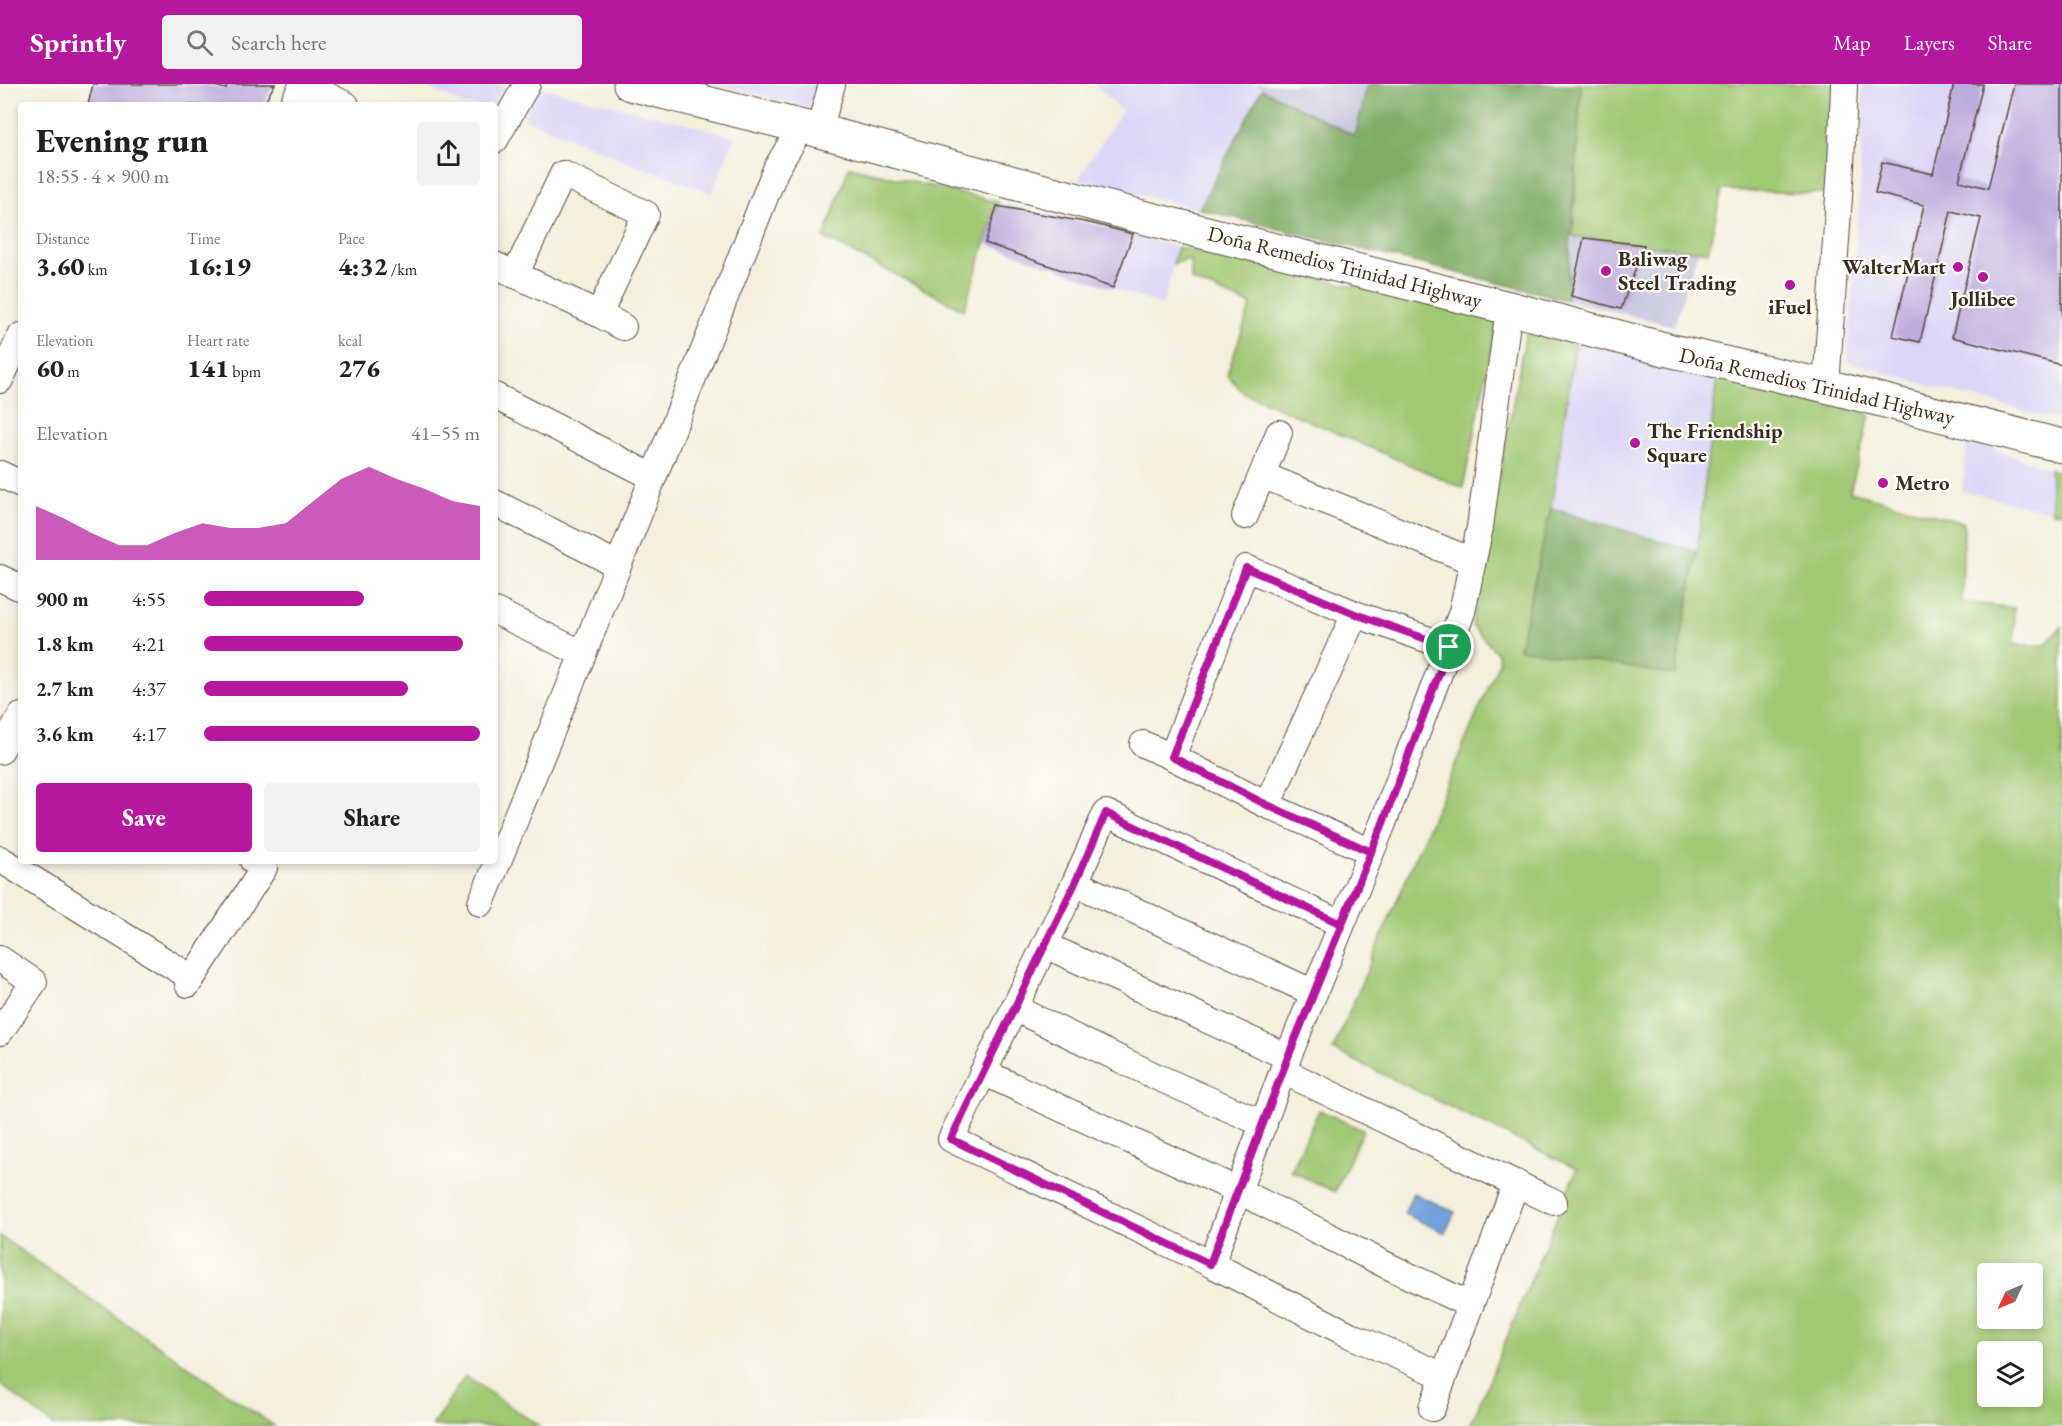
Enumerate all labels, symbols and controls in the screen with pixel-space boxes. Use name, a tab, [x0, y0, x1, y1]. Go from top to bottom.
search box	[162, 15, 582, 69]
text: Sprintly	[30, 24, 126, 60]
icon: search	[183, 26, 216, 59]
text: Search here	[231, 28, 327, 57]
text: Map	[1833, 29, 1871, 56]
text: Layers	[1904, 29, 1955, 56]
text: Share	[1988, 29, 2032, 56]
text: Evening run	[36, 119, 208, 162]
button: share	[417, 122, 480, 185]
text: 18:55 · 4 × 900 m	[36, 163, 169, 189]
street label: Doña Remedios Trinidad Highway	[1205, 219, 1486, 314]
text: Distance	[36, 228, 89, 249]
text: Time	[187, 228, 220, 249]
text: Pace	[338, 228, 365, 249]
place label: Baliwag Steel Trading	[1618, 245, 1737, 296]
text: 3.60	[36, 249, 85, 283]
text: 16:19	[187, 249, 251, 283]
text: 4:32	[338, 249, 388, 283]
place label: WalterMart	[1842, 253, 1946, 280]
text: km	[85, 259, 108, 280]
text: /km	[388, 259, 417, 280]
marker: WalterMart	[1951, 260, 1965, 274]
marker: Baliwag Steel Trading	[1599, 264, 1613, 278]
marker: Jollibee	[1976, 270, 1990, 284]
marker: iFuel	[1783, 278, 1797, 292]
place label: Jollibee	[1949, 285, 2016, 312]
place label: iFuel	[1768, 293, 1812, 320]
text: Elevation	[36, 330, 94, 351]
text: Heart rate	[187, 330, 249, 351]
text: kcal	[338, 330, 362, 351]
street label: Doña Remedios Trinidad Highway	[1677, 341, 1958, 431]
text: 60	[36, 351, 64, 385]
text: 141	[187, 351, 229, 385]
text: 276	[338, 351, 380, 385]
text: m	[64, 361, 80, 382]
text: bpm	[229, 361, 261, 382]
place label: The Friendship Square	[1647, 417, 1783, 468]
text: Elevation	[36, 420, 108, 446]
text: 41–55 m	[411, 420, 480, 446]
marker: The Friendship Square	[1628, 436, 1642, 450]
place label: Metro	[1895, 469, 1950, 496]
marker: Metro	[1876, 476, 1890, 490]
text: 900 m	[36, 586, 89, 612]
text: 4:55	[132, 586, 166, 612]
pin	[1423, 621, 1474, 672]
icon: arrive	[1432, 630, 1465, 663]
text: 1.8 km	[36, 631, 94, 657]
text: 4:21	[132, 631, 166, 657]
text: 2.7 km	[36, 676, 94, 702]
text: 4:37	[132, 676, 166, 702]
text: 3.6 km	[36, 721, 94, 747]
text: 4:17	[132, 721, 166, 747]
button: Save	[36, 783, 252, 852]
button: Share	[264, 783, 480, 852]
north arrow	[1977, 1263, 2043, 1329]
map controls	[1977, 1263, 2043, 1407]
button: layers	[1977, 1341, 2043, 1407]

